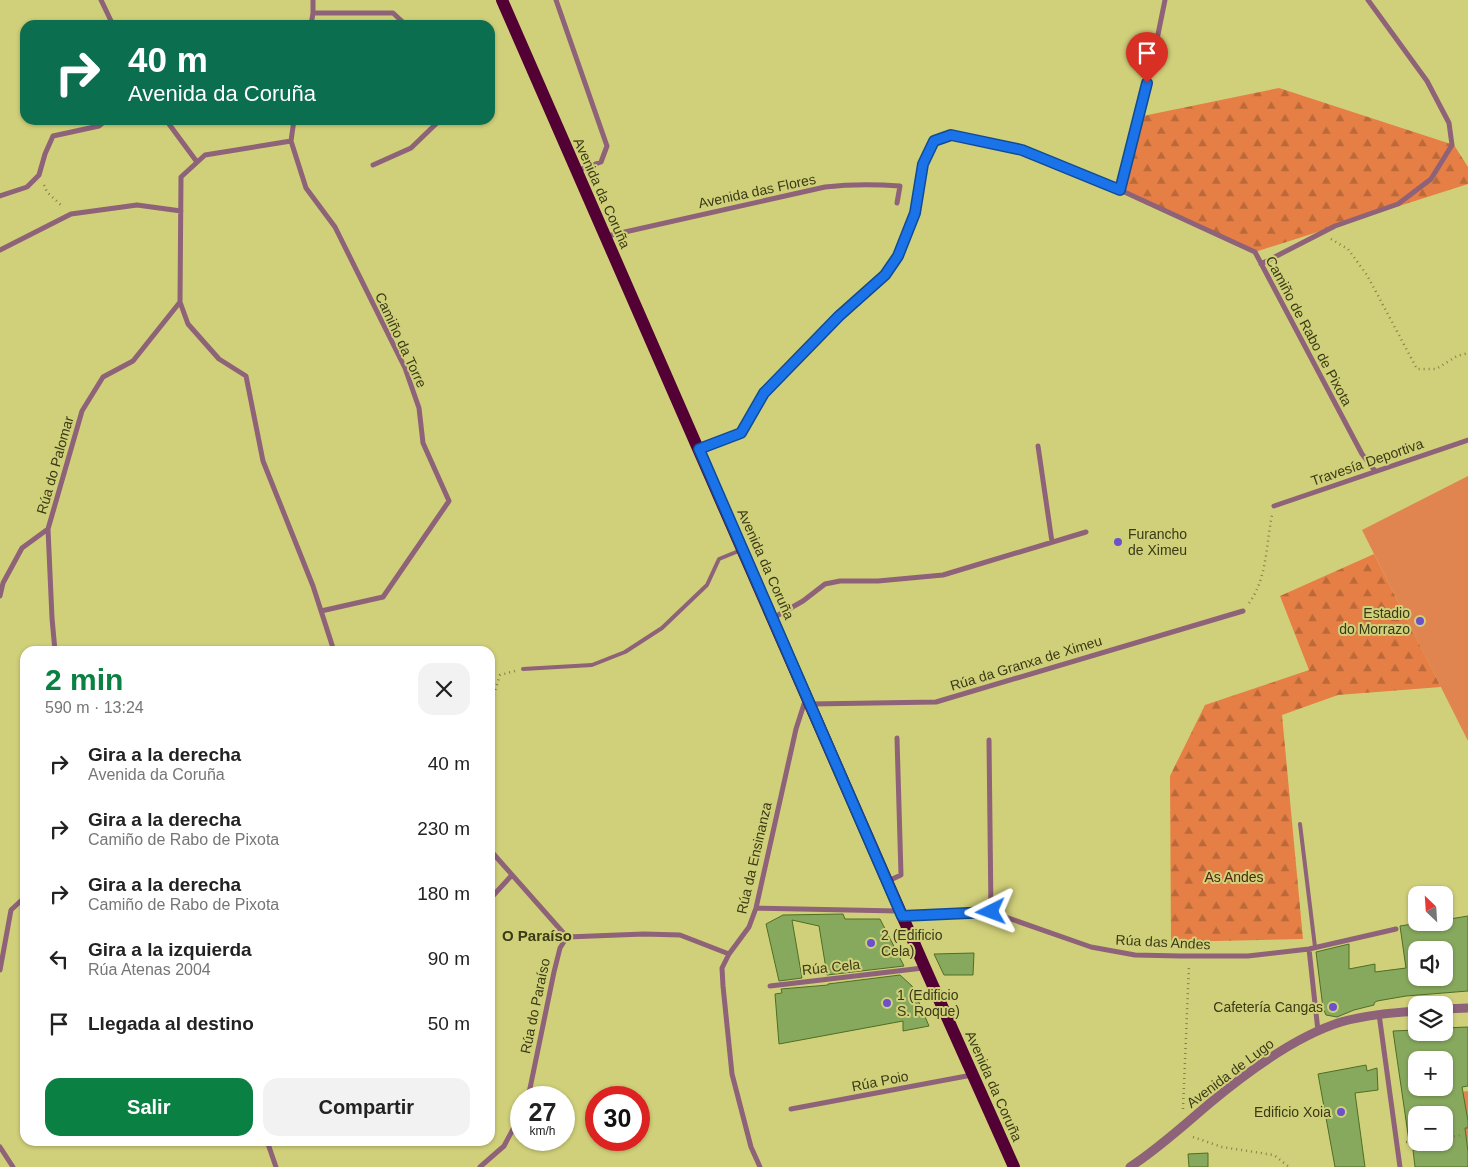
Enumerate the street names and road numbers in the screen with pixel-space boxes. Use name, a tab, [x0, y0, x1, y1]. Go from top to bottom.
street label: Avenida da Coruña	[570, 135, 634, 251]
street label: Avenida das Flores	[697, 171, 817, 211]
street label: Camiño de Rabo de Pixota	[1263, 253, 1355, 409]
street label: Camiño da Torre	[372, 290, 430, 390]
street label: Rúa do Palomar	[33, 414, 77, 516]
street label: Travesía Deportiva	[1309, 435, 1425, 489]
street label: Avenida da Coruña	[734, 506, 798, 622]
street label: Rúa da Granxa de Ximeu	[948, 632, 1104, 694]
street label: Rúa da Ensinanza	[733, 800, 775, 916]
street label: Rúa das Andes	[1115, 932, 1211, 952]
street label: Rúa Cela	[801, 956, 861, 978]
street label: Rúa do Paraíso	[517, 957, 553, 1055]
street label: Avenida da Coruña	[962, 1028, 1026, 1144]
street label: Avenida de Lugo	[1183, 1035, 1277, 1111]
street label: Rúa Poio	[850, 1068, 910, 1094]

